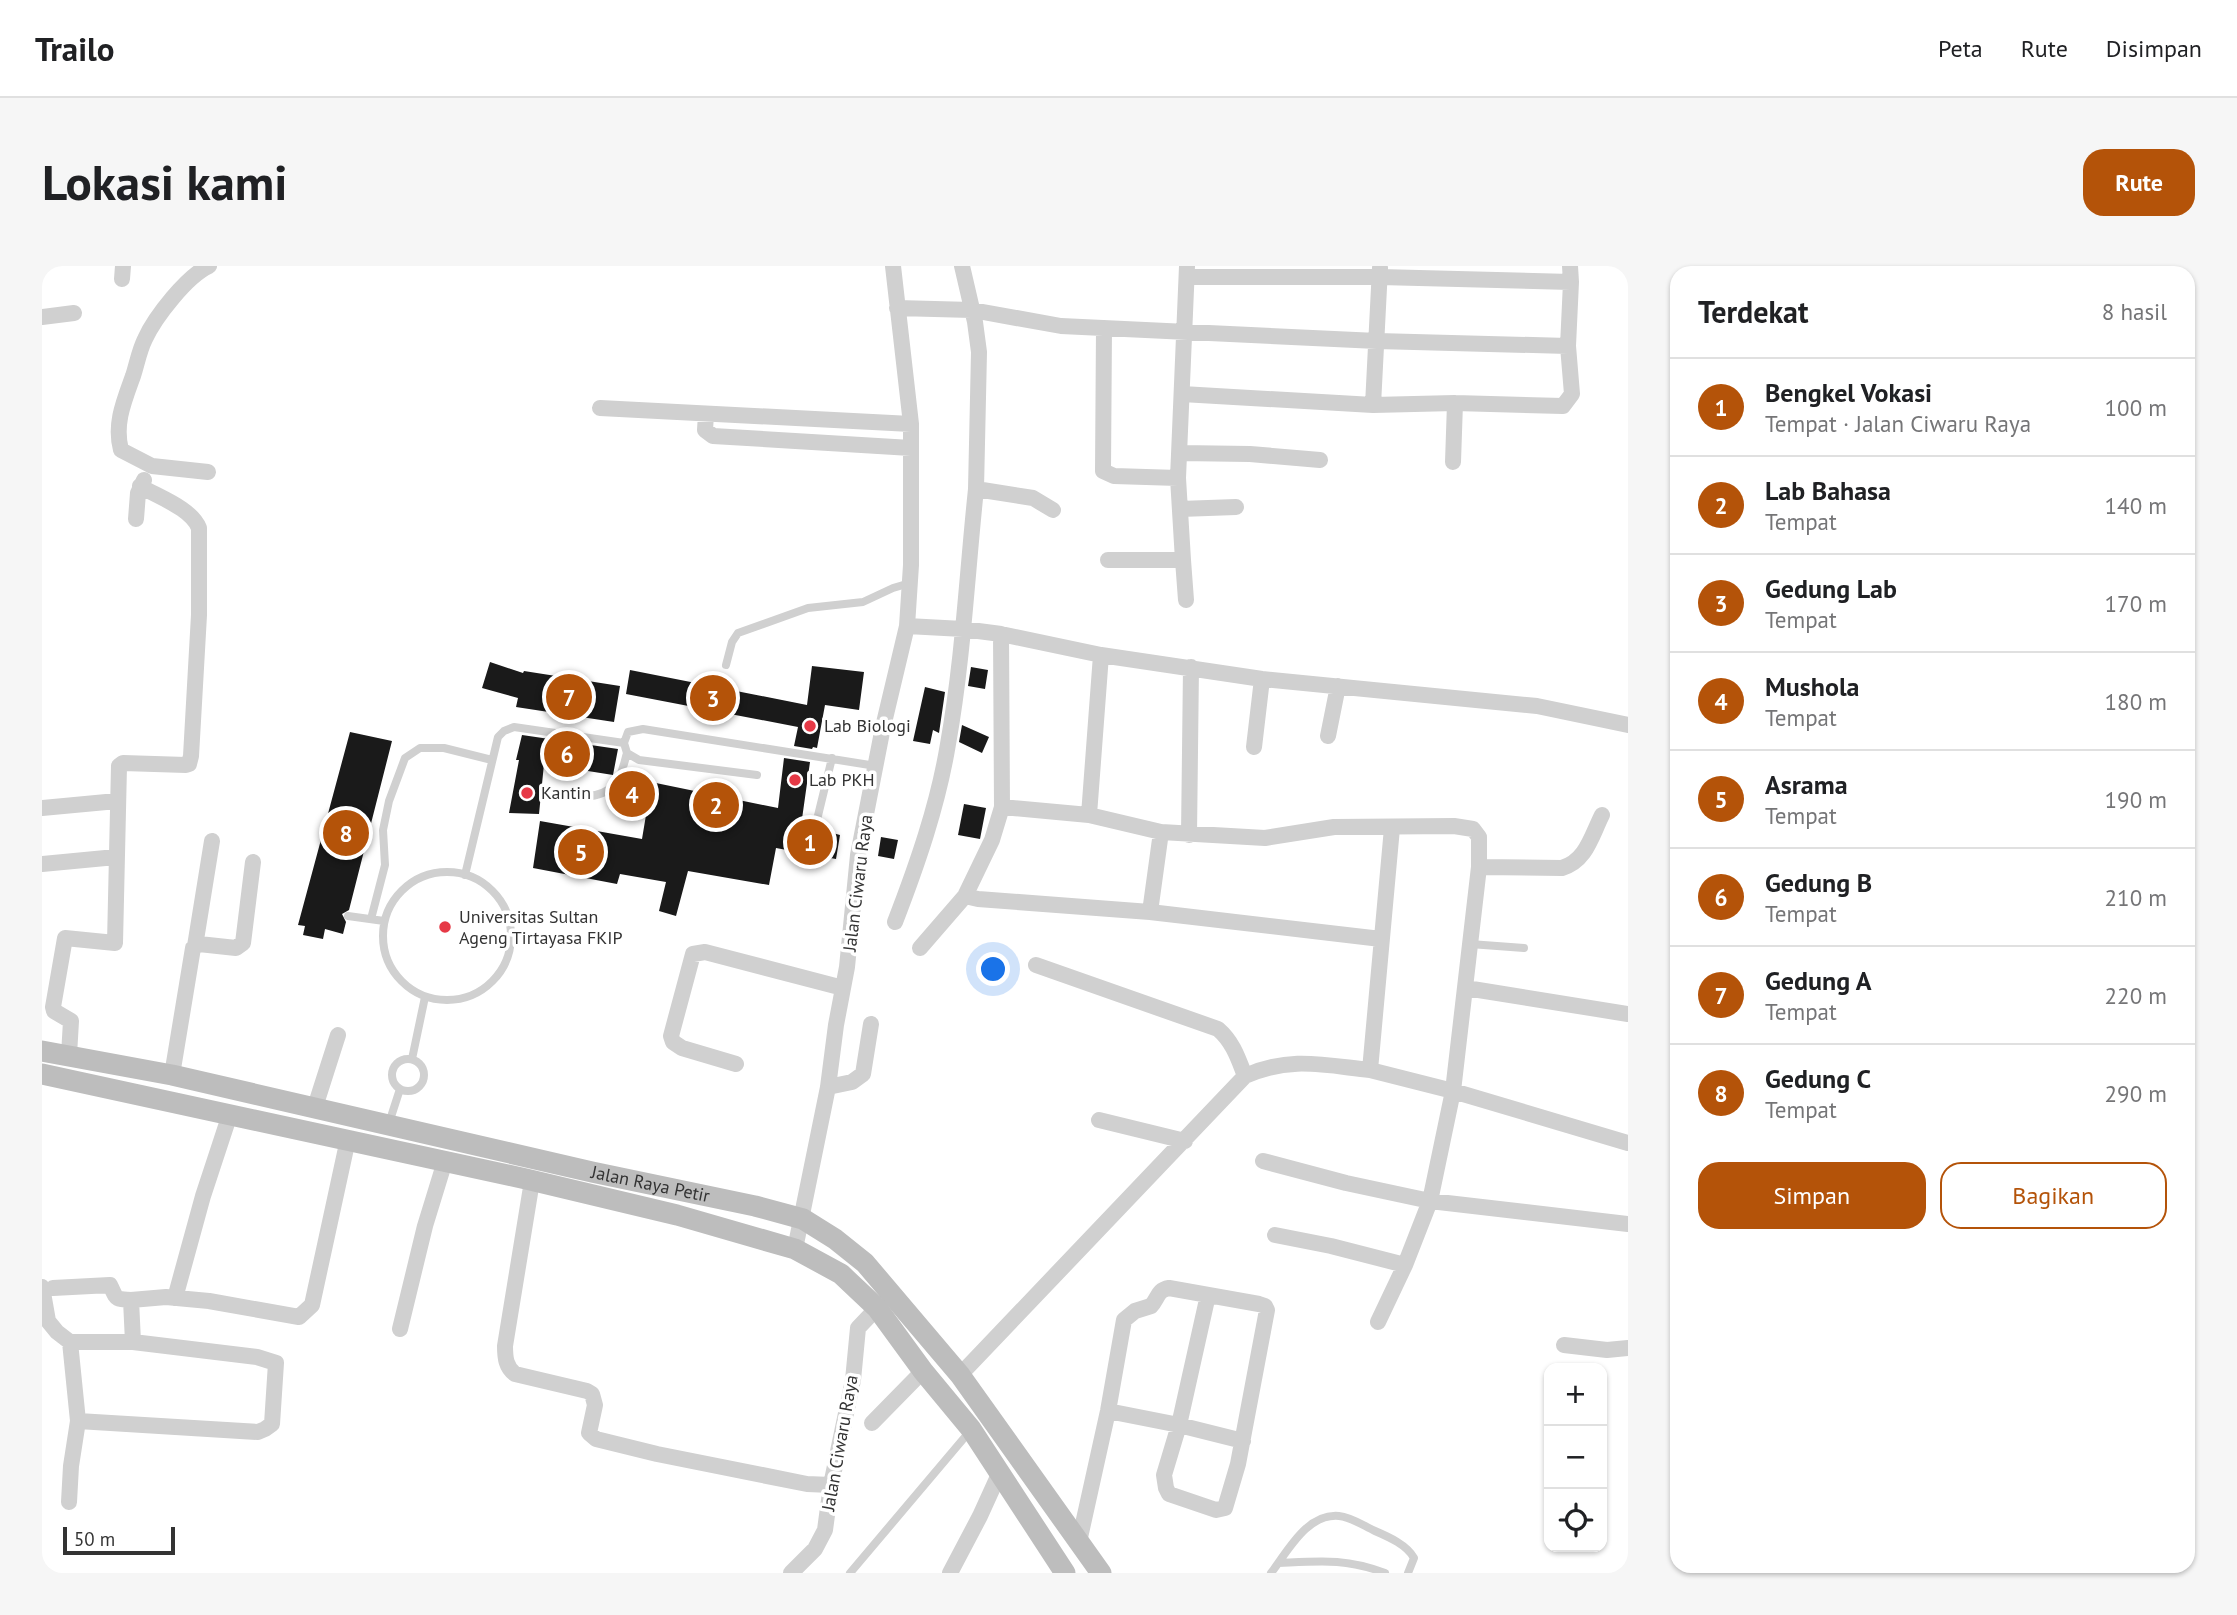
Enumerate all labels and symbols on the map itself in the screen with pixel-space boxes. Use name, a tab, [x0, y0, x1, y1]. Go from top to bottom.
pin: 7	[546, 671, 592, 723]
pin: 3	[690, 672, 736, 724]
place label: Lab Biologi	[824, 714, 911, 737]
marker: Lab Biologi	[802, 718, 818, 734]
pin: 6	[544, 728, 590, 780]
pin: 4	[609, 768, 655, 820]
place label: Lab PKH	[809, 768, 875, 791]
marker: Lab PKH	[787, 772, 803, 788]
pin: 2	[693, 779, 739, 831]
place label: Kantin	[541, 781, 591, 804]
marker: Kantin	[519, 785, 535, 801]
pin: 8	[323, 807, 369, 859]
street label: Jalan Ciwaru Raya	[838, 813, 877, 954]
pin: 1	[787, 816, 833, 868]
pin: 5	[558, 826, 604, 878]
place label: Universitas Sultan Ageng Tirtayasa FKIP	[459, 905, 623, 949]
marker: Universitas Sultan Ageng Tirtayasa FKIP	[437, 919, 453, 935]
your location	[976, 952, 1010, 986]
street label: Jalan Raya Petir	[588, 1160, 712, 1207]
street label: Jalan Ciwaru Raya	[816, 1373, 863, 1514]
scale bar	[63, 1524, 175, 1556]

